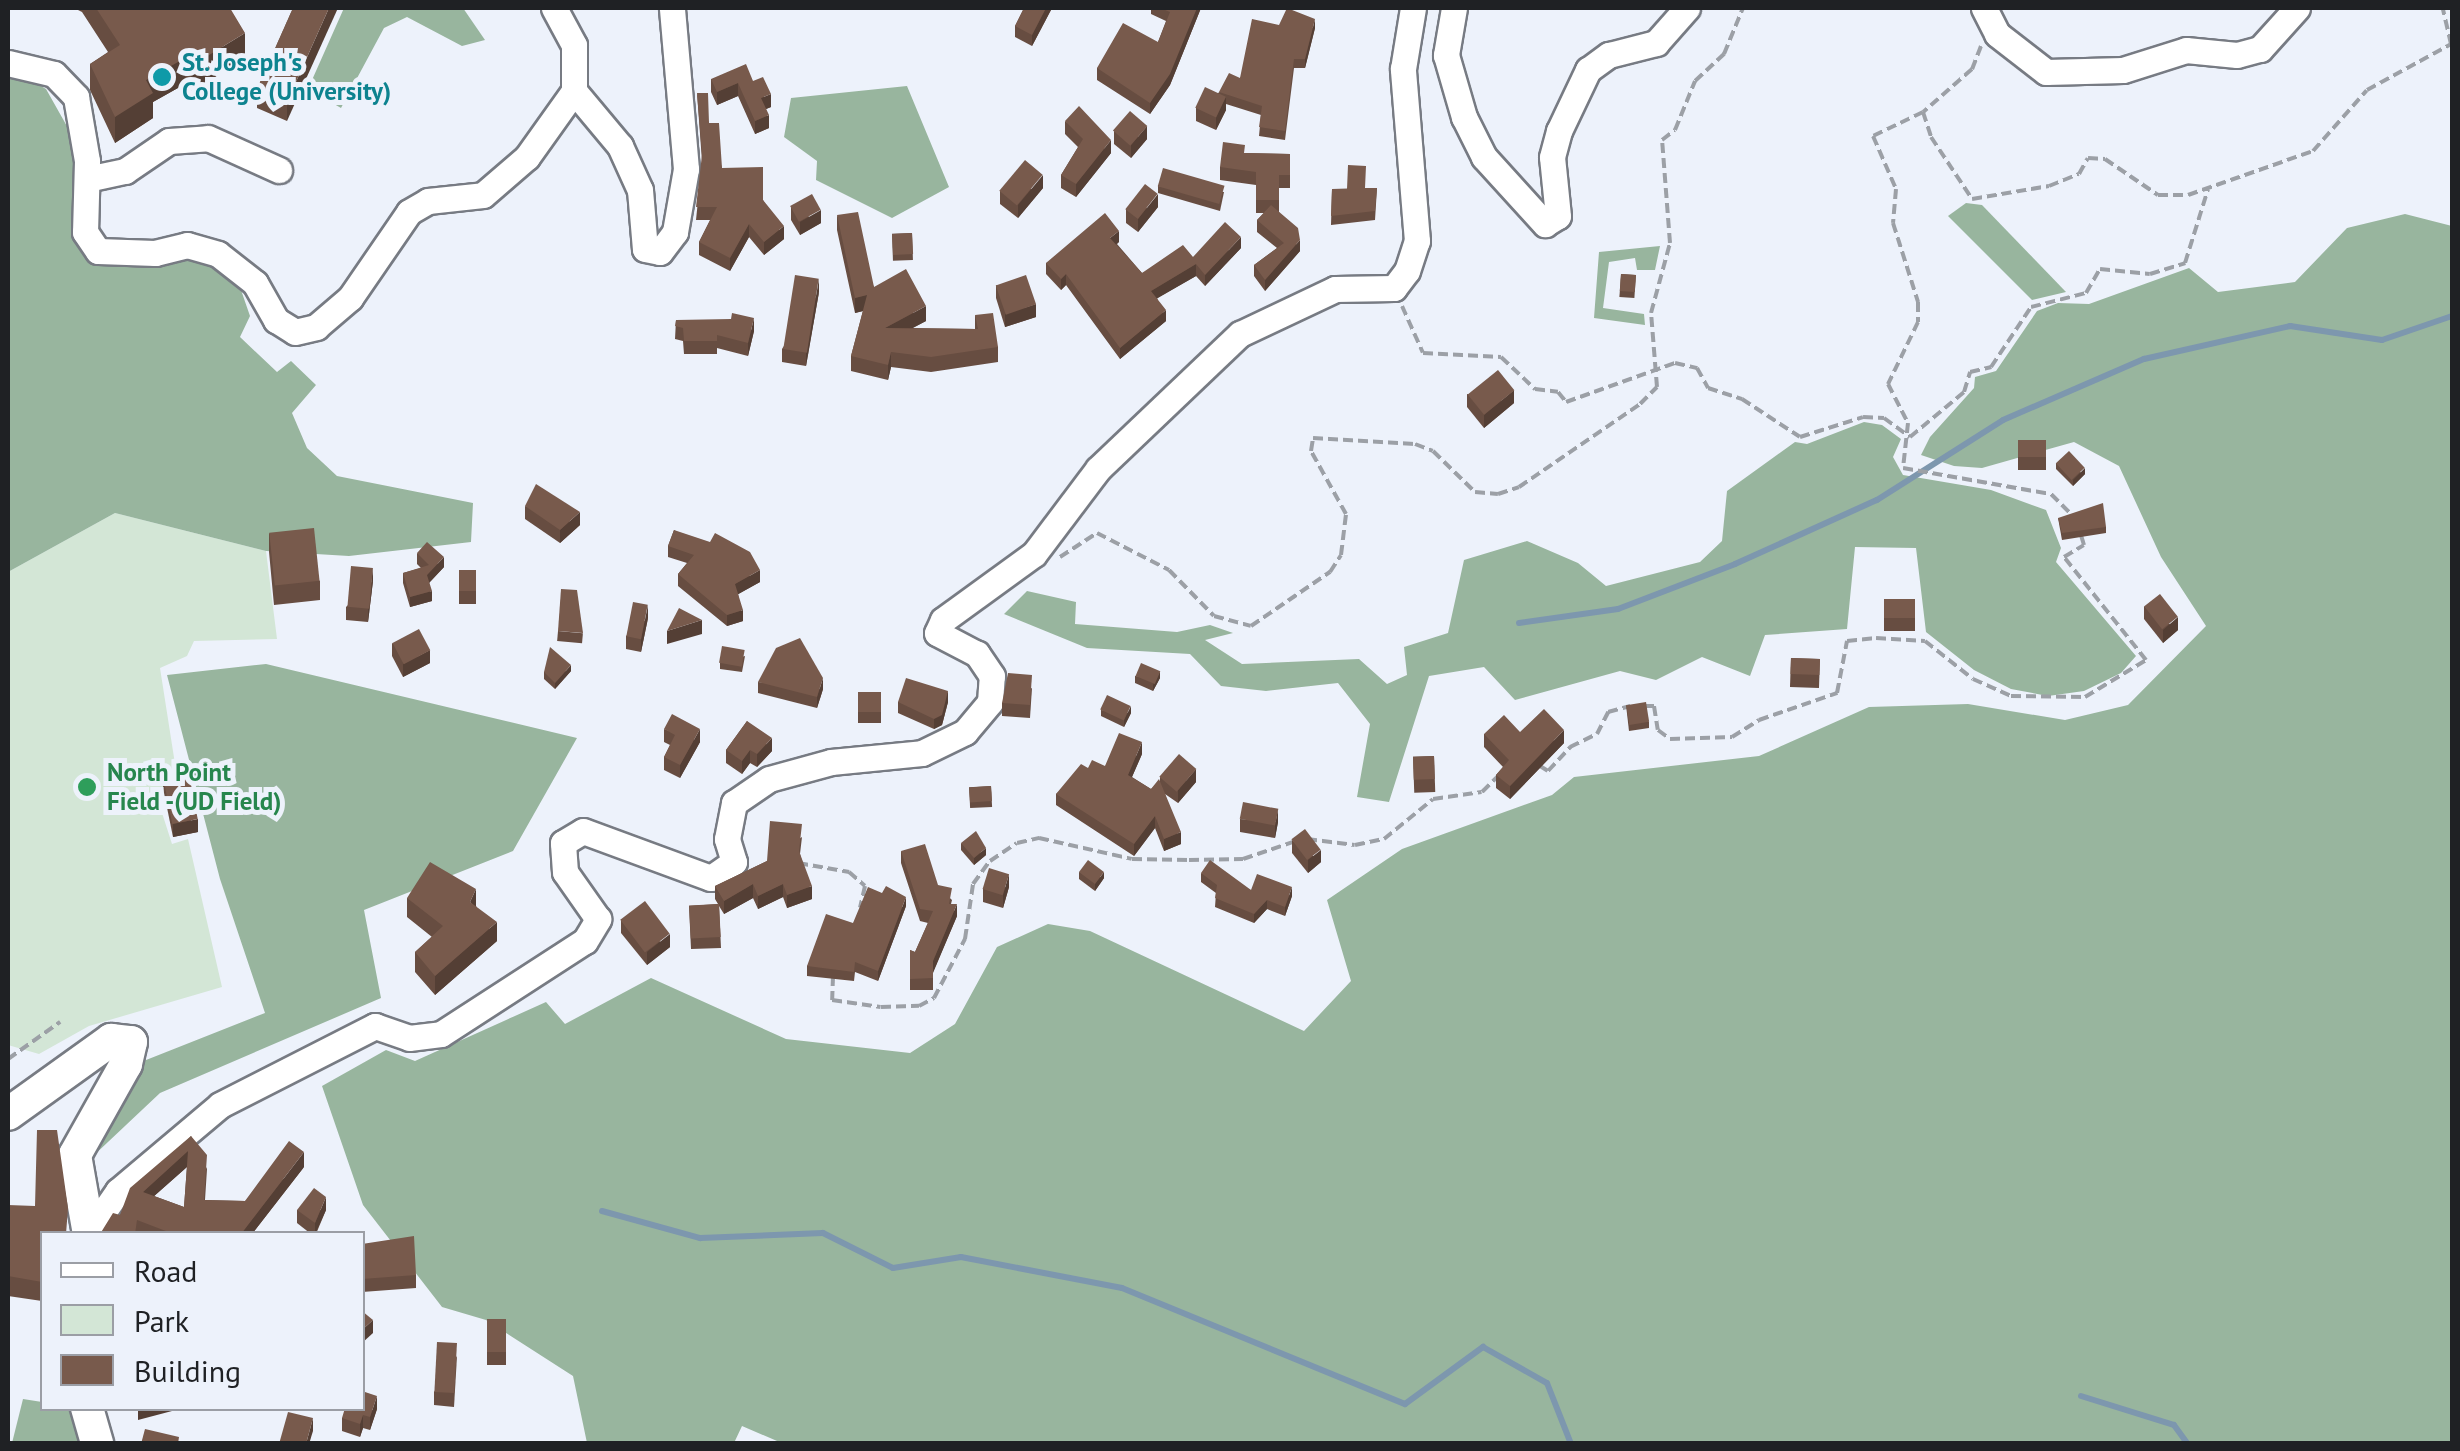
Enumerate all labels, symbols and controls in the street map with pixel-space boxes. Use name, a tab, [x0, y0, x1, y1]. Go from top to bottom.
place label: St. Joseph's College (University)	[182, 48, 391, 107]
marker: St. Joseph's College (University)	[151, 66, 173, 88]
place label: North Point Field -(UD Field)	[107, 758, 283, 817]
marker: North Point Field -(UD Field)	[76, 776, 98, 798]
legend	[40, 1231, 365, 1411]
text: Road	[134, 1251, 198, 1290]
text: Park	[134, 1301, 189, 1340]
text: Building	[134, 1351, 241, 1390]

